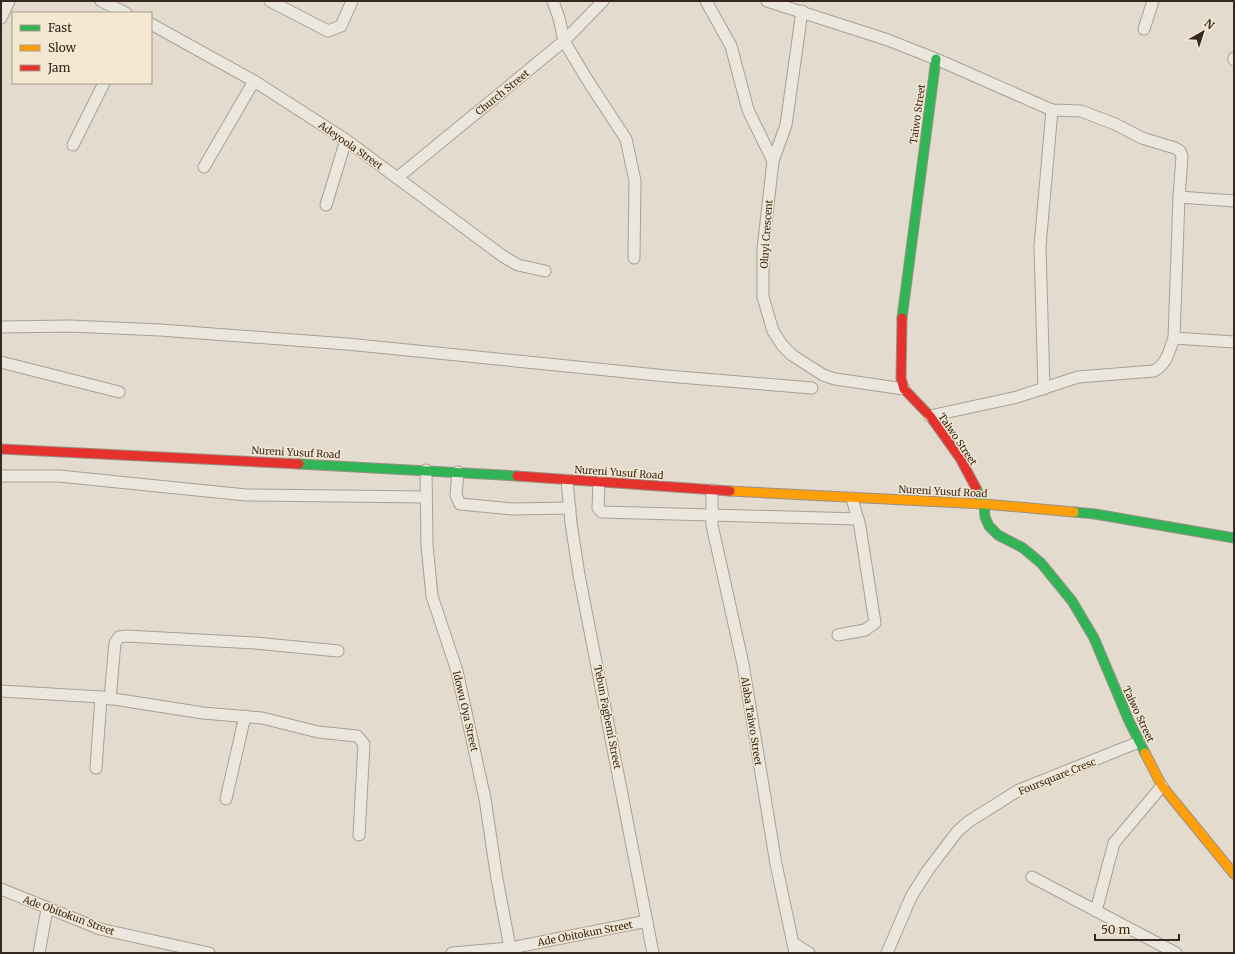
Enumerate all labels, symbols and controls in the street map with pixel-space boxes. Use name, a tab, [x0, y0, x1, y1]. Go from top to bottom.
legend	[12, 12, 152, 84]
north arrow	[1183, 12, 1223, 52]
text: N	[1202, 16, 1217, 33]
text: Fast	[48, 20, 72, 35]
text: Slow	[48, 40, 77, 55]
text: Jam	[47, 60, 71, 75]
street label: Church Street	[473, 67, 532, 118]
street label: Taiwo Street	[907, 83, 928, 145]
street label: Adeyoola Street	[315, 118, 385, 172]
street label: Oluyi Crescent	[758, 199, 775, 269]
street label: Taiwo Street	[935, 411, 980, 468]
street label: Nureni Yusuf Road	[251, 444, 341, 461]
street label: Nureni Yusuf Road	[574, 463, 664, 482]
street label: Nureni Yusuf Road	[898, 483, 988, 500]
street label: Tebun Fagbemi Street	[591, 664, 624, 770]
street label: Idowu Oya Street	[450, 670, 481, 753]
street label: Alaba Taiwo Street	[738, 675, 765, 767]
street label: Taiwo Street	[1120, 684, 1157, 744]
street label: Foursquare Cresc	[1017, 755, 1098, 798]
street label: Ade Obitokun Street	[20, 893, 117, 938]
scale bar	[1095, 916, 1179, 942]
street label: Ade Obitokun Street	[535, 918, 634, 949]
text: 50 m	[1101, 922, 1130, 937]

